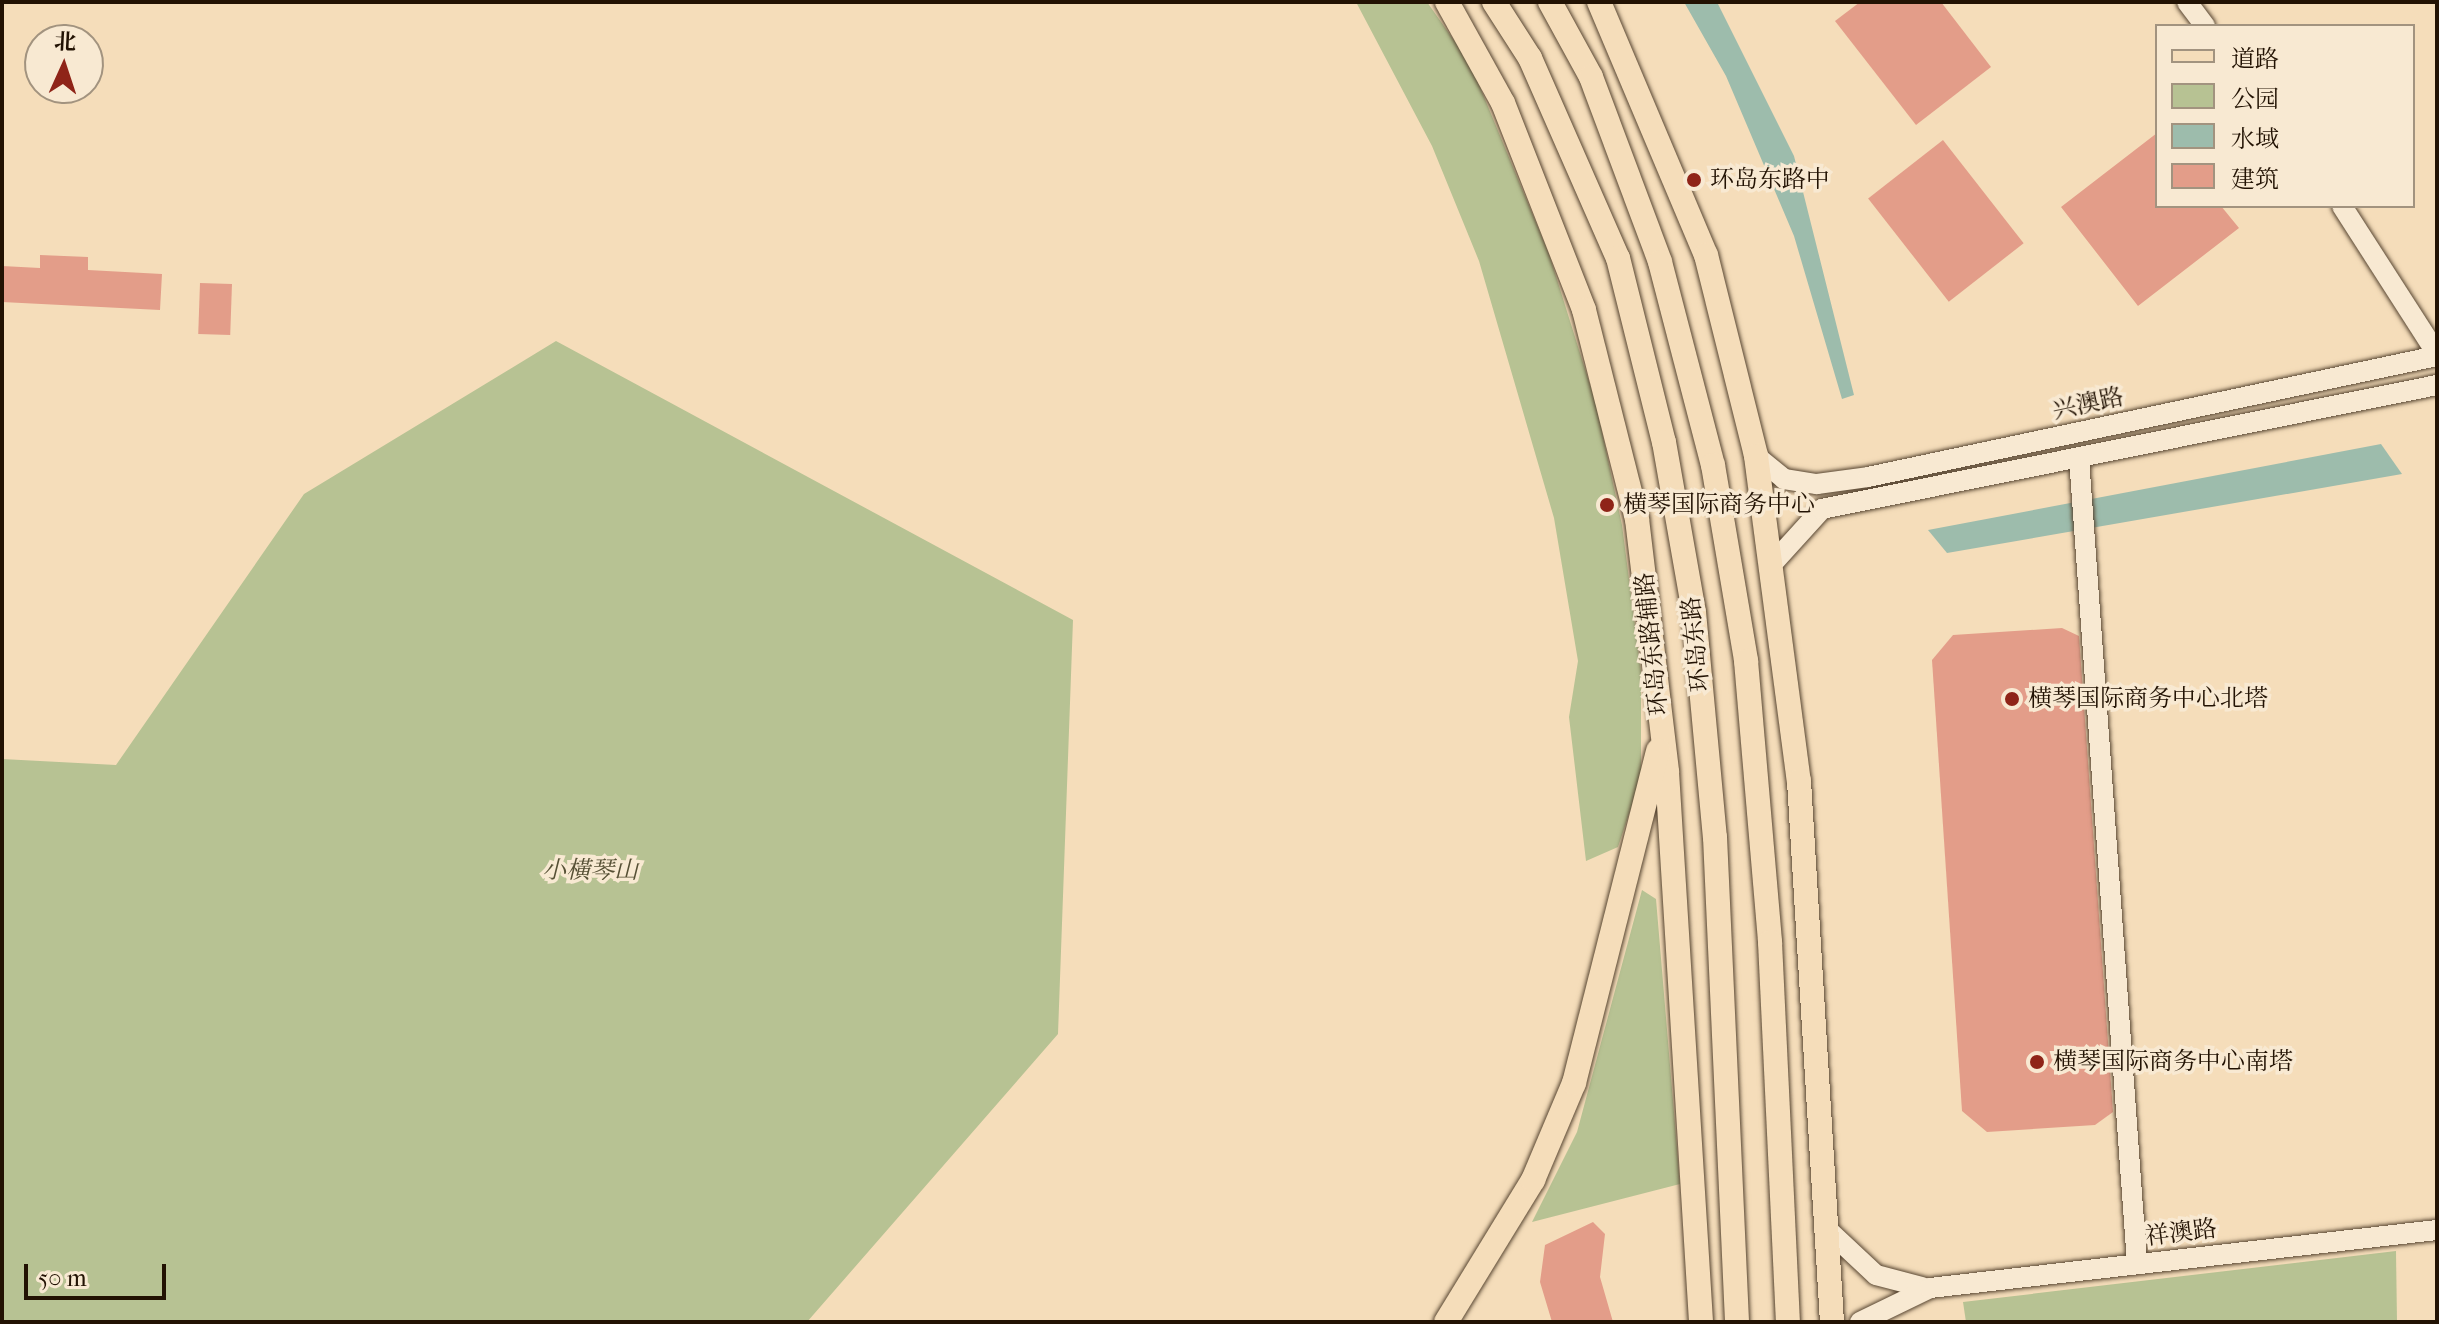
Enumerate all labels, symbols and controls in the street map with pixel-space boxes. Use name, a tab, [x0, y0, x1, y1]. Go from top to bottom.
north arrow	[24, 24, 104, 104]
legend	[2155, 24, 2415, 208]
text: 北	[53, 28, 77, 56]
text: 道路	[2231, 45, 2279, 73]
text: 公园	[2231, 85, 2279, 113]
text: 水域	[2231, 125, 2279, 153]
text: 建筑	[2231, 165, 2279, 193]
place label: 环岛东路中	[1710, 166, 1830, 194]
marker: 环岛东路中	[1685, 171, 1703, 189]
street label: 兴澳路	[2050, 382, 2126, 426]
place label: 横琴国际商务中心	[1623, 491, 1815, 519]
marker: 横琴国际商务中心	[1598, 496, 1616, 514]
street label: 环岛东路辅路	[1630, 571, 1674, 717]
street label: 环岛东路	[1677, 595, 1715, 693]
place label: 横琴国际商务中心北塔	[2028, 685, 2268, 713]
marker: 横琴国际商务中心北塔	[2003, 690, 2021, 708]
park label: 小橫琴山	[542, 857, 638, 885]
place label: 横琴国际商务中心南塔	[2053, 1048, 2293, 1076]
marker: 横琴国际商务中心南塔	[2028, 1053, 2046, 1071]
street label: 祥澳路	[2144, 1214, 2218, 1252]
scale bar	[28, 1248, 170, 1298]
text: 50 m	[38, 1264, 87, 1292]

